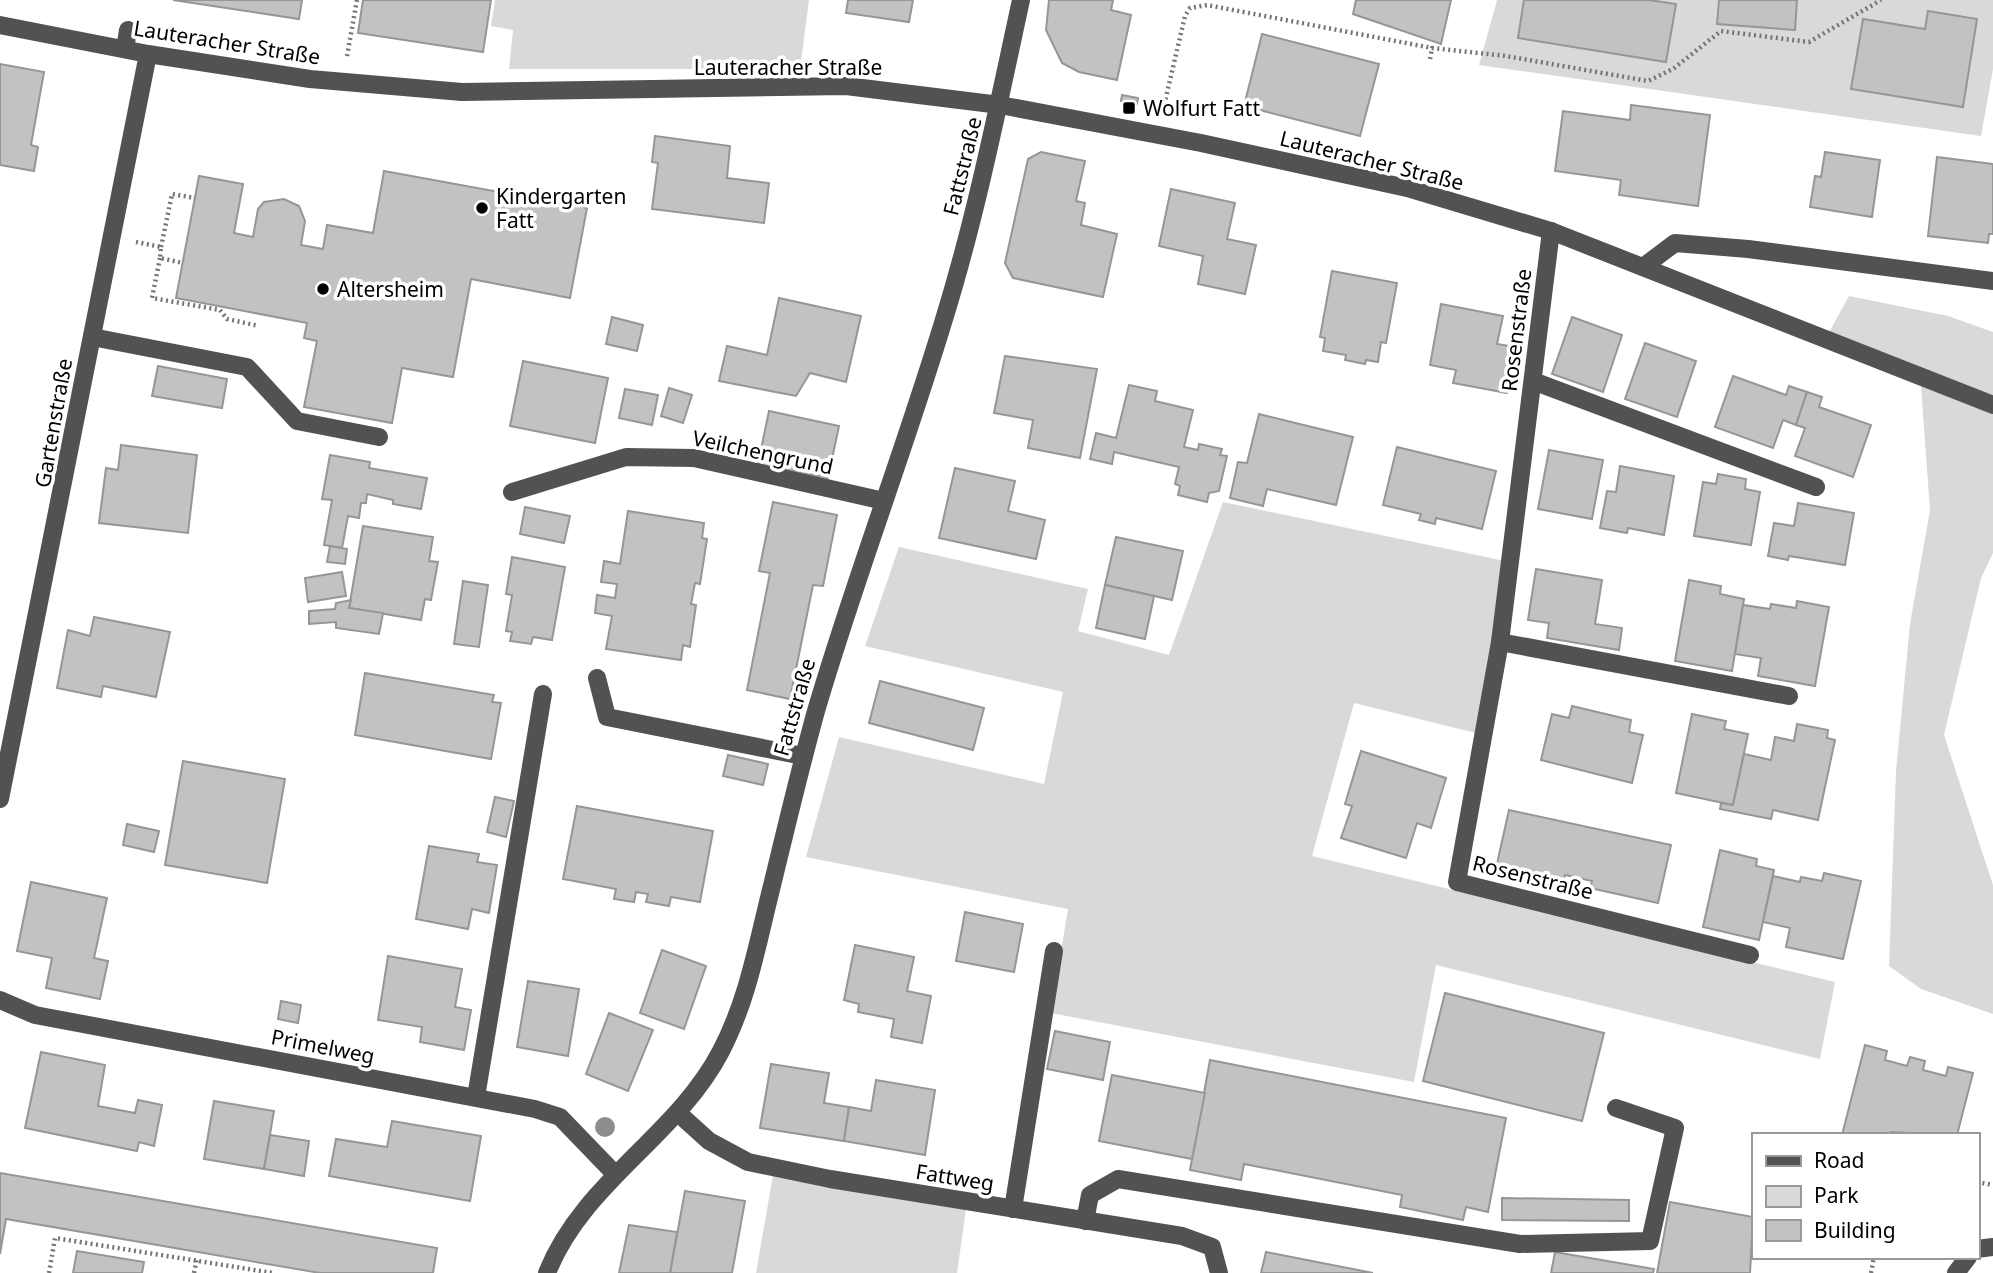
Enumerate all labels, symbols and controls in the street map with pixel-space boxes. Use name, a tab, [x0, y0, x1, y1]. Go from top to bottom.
street label: Lauteracher Straße	[132, 13, 322, 71]
street label: Lauteracher Straße	[694, 53, 882, 81]
place label: Wolfurt Fatt	[1143, 94, 1260, 122]
marker: Wolfurt Fatt	[1121, 100, 1137, 116]
street label: Fattstraße	[936, 114, 988, 218]
street label: Lauteracher Straße	[1277, 124, 1467, 196]
place label: Kindergarten Fatt	[496, 182, 626, 234]
marker: Kindergarten Fatt	[474, 200, 490, 216]
street label: Rosenstraße	[1495, 267, 1537, 393]
place label: Altersheim	[337, 275, 444, 303]
marker: Altersheim	[315, 281, 331, 297]
street label: Gartenstraße	[28, 356, 78, 490]
street label: Veilchengrund	[690, 423, 836, 481]
street label: Fattstraße	[767, 655, 821, 759]
street label: Rosenstraße	[1470, 848, 1596, 906]
street label: Primelweg	[269, 1022, 377, 1070]
legend	[1752, 1133, 1979, 1259]
text: Road	[1814, 1146, 1864, 1174]
street label: Fattweg	[914, 1157, 996, 1197]
text: Park	[1814, 1181, 1859, 1209]
text: Building	[1814, 1216, 1896, 1244]

